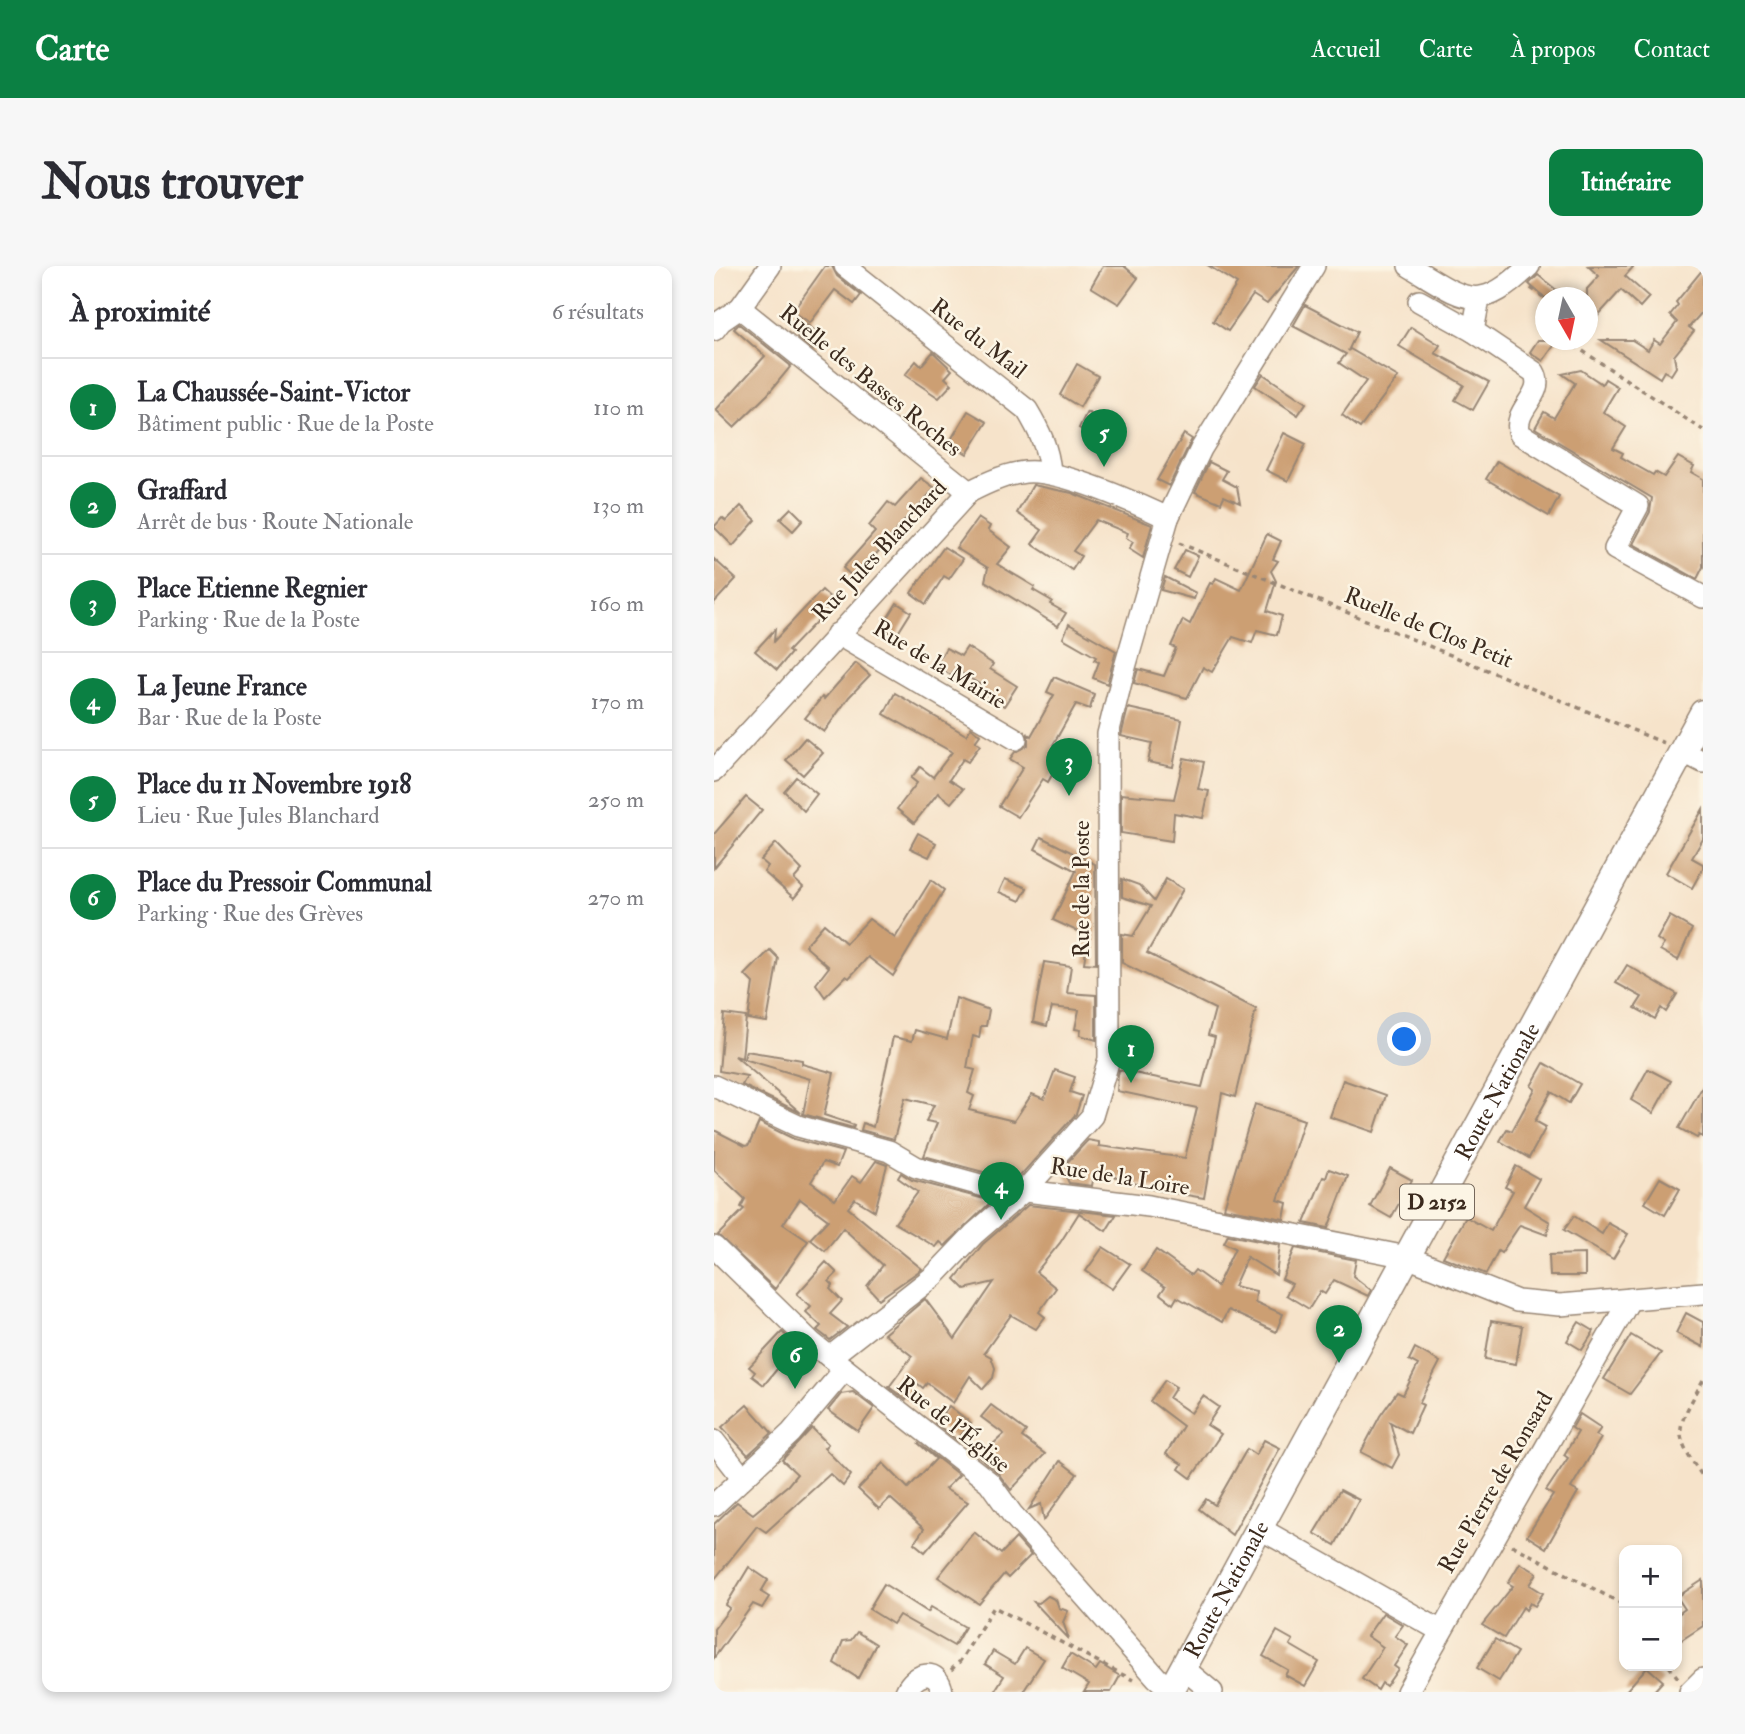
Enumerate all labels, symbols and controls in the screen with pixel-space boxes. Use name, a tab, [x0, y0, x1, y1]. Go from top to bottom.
text: Carte	[35, 29, 109, 70]
text: Accueil	[1311, 34, 1381, 65]
text: Carte	[1419, 34, 1473, 65]
text: À propos	[1511, 34, 1596, 65]
text: Contact	[1634, 34, 1710, 65]
button: Itinéraire	[1549, 149, 1703, 216]
text: Nous trouver	[42, 152, 303, 213]
north arrow	[1535, 287, 1598, 350]
street label: Rue du Mail	[925, 292, 1033, 385]
text: À proximité	[70, 293, 210, 330]
text: 6 résultats	[552, 297, 644, 326]
street label: Ruelle des Basses Roches	[774, 298, 968, 463]
text: La Chaussée-Saint-Victor	[137, 377, 410, 409]
text: 1	[89, 393, 97, 422]
text: 110 m	[593, 393, 644, 422]
text: Bâtiment public · Rue de la Poste	[137, 409, 434, 438]
pin: 5	[1081, 409, 1127, 467]
street label: Rue Jules Blanchard	[806, 473, 953, 628]
text: Graffard	[137, 475, 227, 507]
text: 2	[87, 491, 99, 520]
text: 130 m	[592, 491, 644, 520]
text: Arrêt de bus · Route Nationale	[137, 507, 413, 536]
text: Place Etienne Regnier	[137, 573, 367, 605]
street label: Ruelle de Clos Petit	[1340, 580, 1517, 675]
text: 3	[89, 589, 97, 618]
text: 160 m	[590, 589, 644, 618]
text: Parking · Rue de la Poste	[137, 605, 360, 634]
street label: Rue de la Mairie	[868, 613, 1012, 716]
text: La Jeune France	[137, 671, 307, 703]
text: 4	[87, 687, 99, 716]
text: 170 m	[591, 687, 644, 716]
text: Bar · Rue de la Poste	[137, 703, 322, 732]
pin: 3	[1046, 738, 1092, 796]
text: Place du 11 Novembre 1918	[137, 769, 412, 801]
text: 5	[88, 785, 98, 814]
text: 250 m	[588, 785, 644, 814]
text: Lieu · Rue Jules Blanchard	[137, 801, 380, 830]
street label: Rue de la Poste	[1067, 820, 1096, 958]
text: Place du Pressoir Communal	[137, 867, 432, 899]
text: 6	[87, 883, 99, 912]
text: 270 m	[587, 883, 644, 912]
text: Parking · Rue des Grèves	[137, 899, 363, 928]
street label: Route Nationale	[1448, 1018, 1547, 1165]
your location	[1387, 1022, 1421, 1056]
pin: 1	[1108, 1025, 1154, 1083]
street label: Rue de la Loire	[1048, 1151, 1192, 1202]
pin: 4	[978, 1162, 1024, 1220]
road number: D 2152	[1400, 1184, 1474, 1220]
pin: 2	[1316, 1305, 1362, 1363]
pin: 6	[772, 1331, 818, 1389]
street label: Rue de l'Église	[891, 1370, 1017, 1479]
street label: Rue Pierre de Ronsard	[1432, 1386, 1559, 1578]
street label: Route Nationale	[1177, 1516, 1276, 1663]
map controls	[1619, 1545, 1682, 1671]
button: +	[1619, 1545, 1682, 1608]
button: −	[1619, 1608, 1682, 1671]

